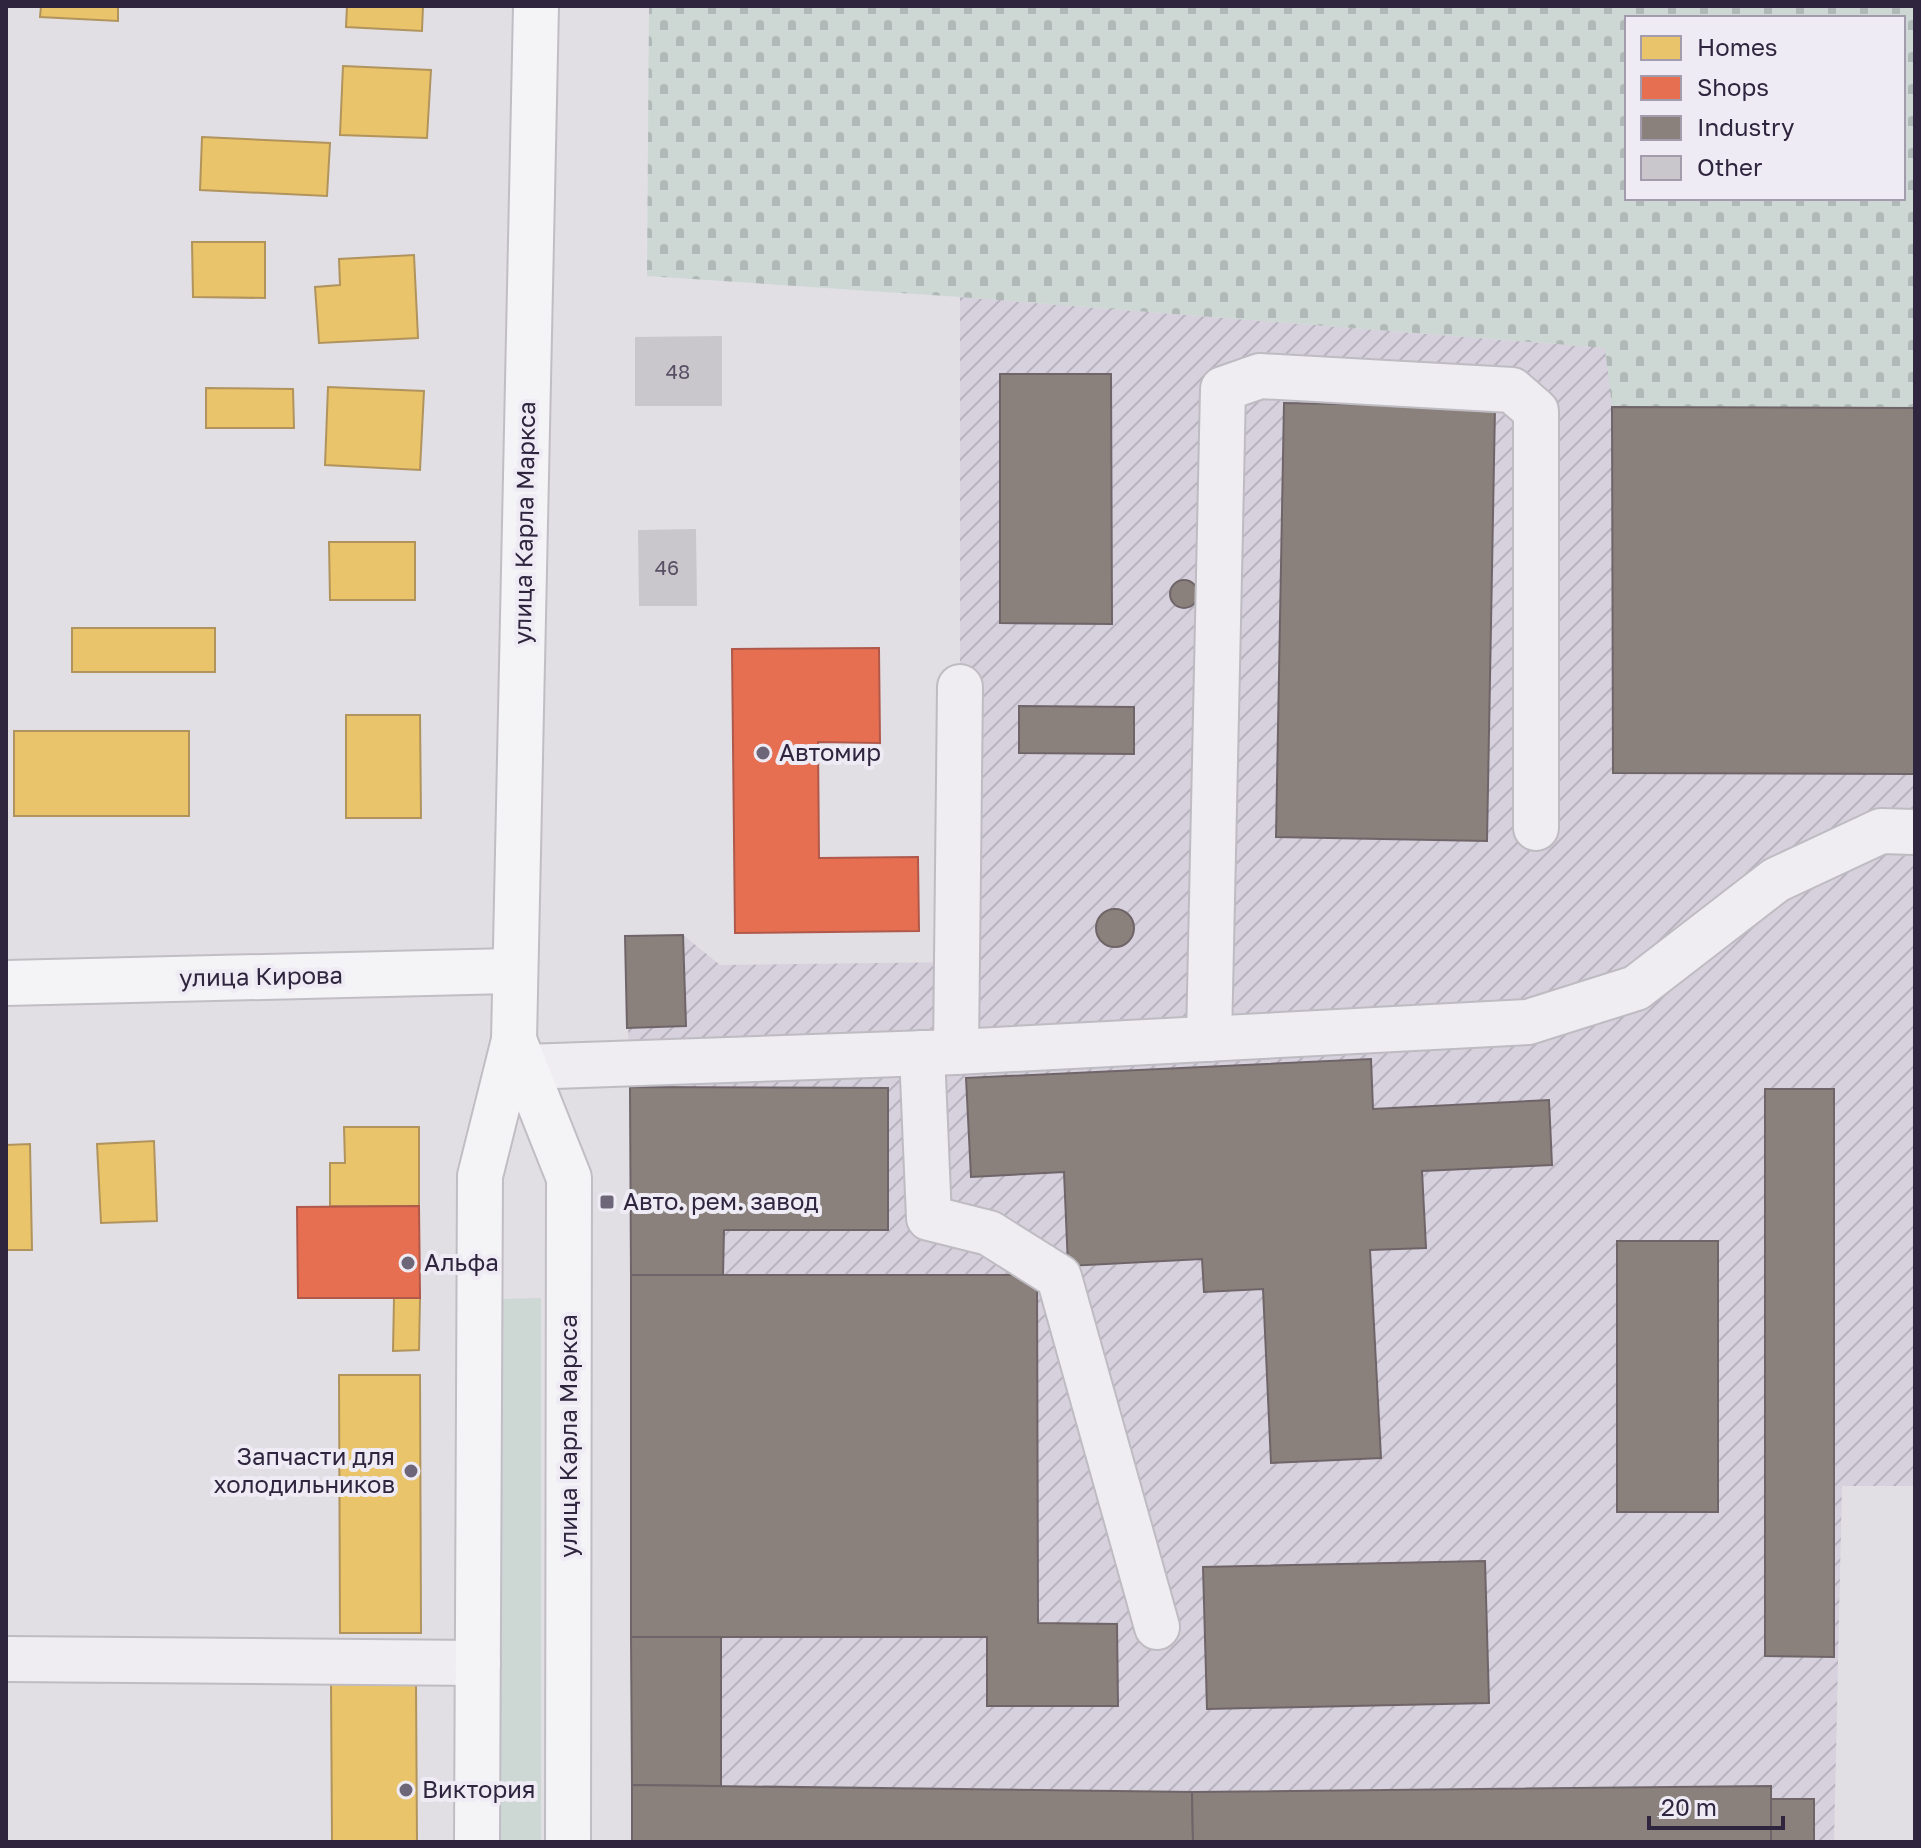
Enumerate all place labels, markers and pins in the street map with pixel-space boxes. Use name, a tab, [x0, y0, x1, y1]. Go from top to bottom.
place label: Автомир	[779, 737, 881, 766]
marker: Автомир	[754, 744, 772, 762]
place label: Авто. рем. завод	[623, 1186, 819, 1215]
marker: Авто. рем. завод	[598, 1193, 616, 1211]
place label: Альфа	[424, 1247, 499, 1276]
marker: Альфа	[399, 1254, 417, 1272]
place label: Запчасти для холодильников	[214, 1441, 395, 1498]
marker: Запчасти для холодильников	[402, 1462, 420, 1480]
place label: Виктория	[422, 1774, 536, 1803]
marker: Виктория	[397, 1781, 415, 1799]

